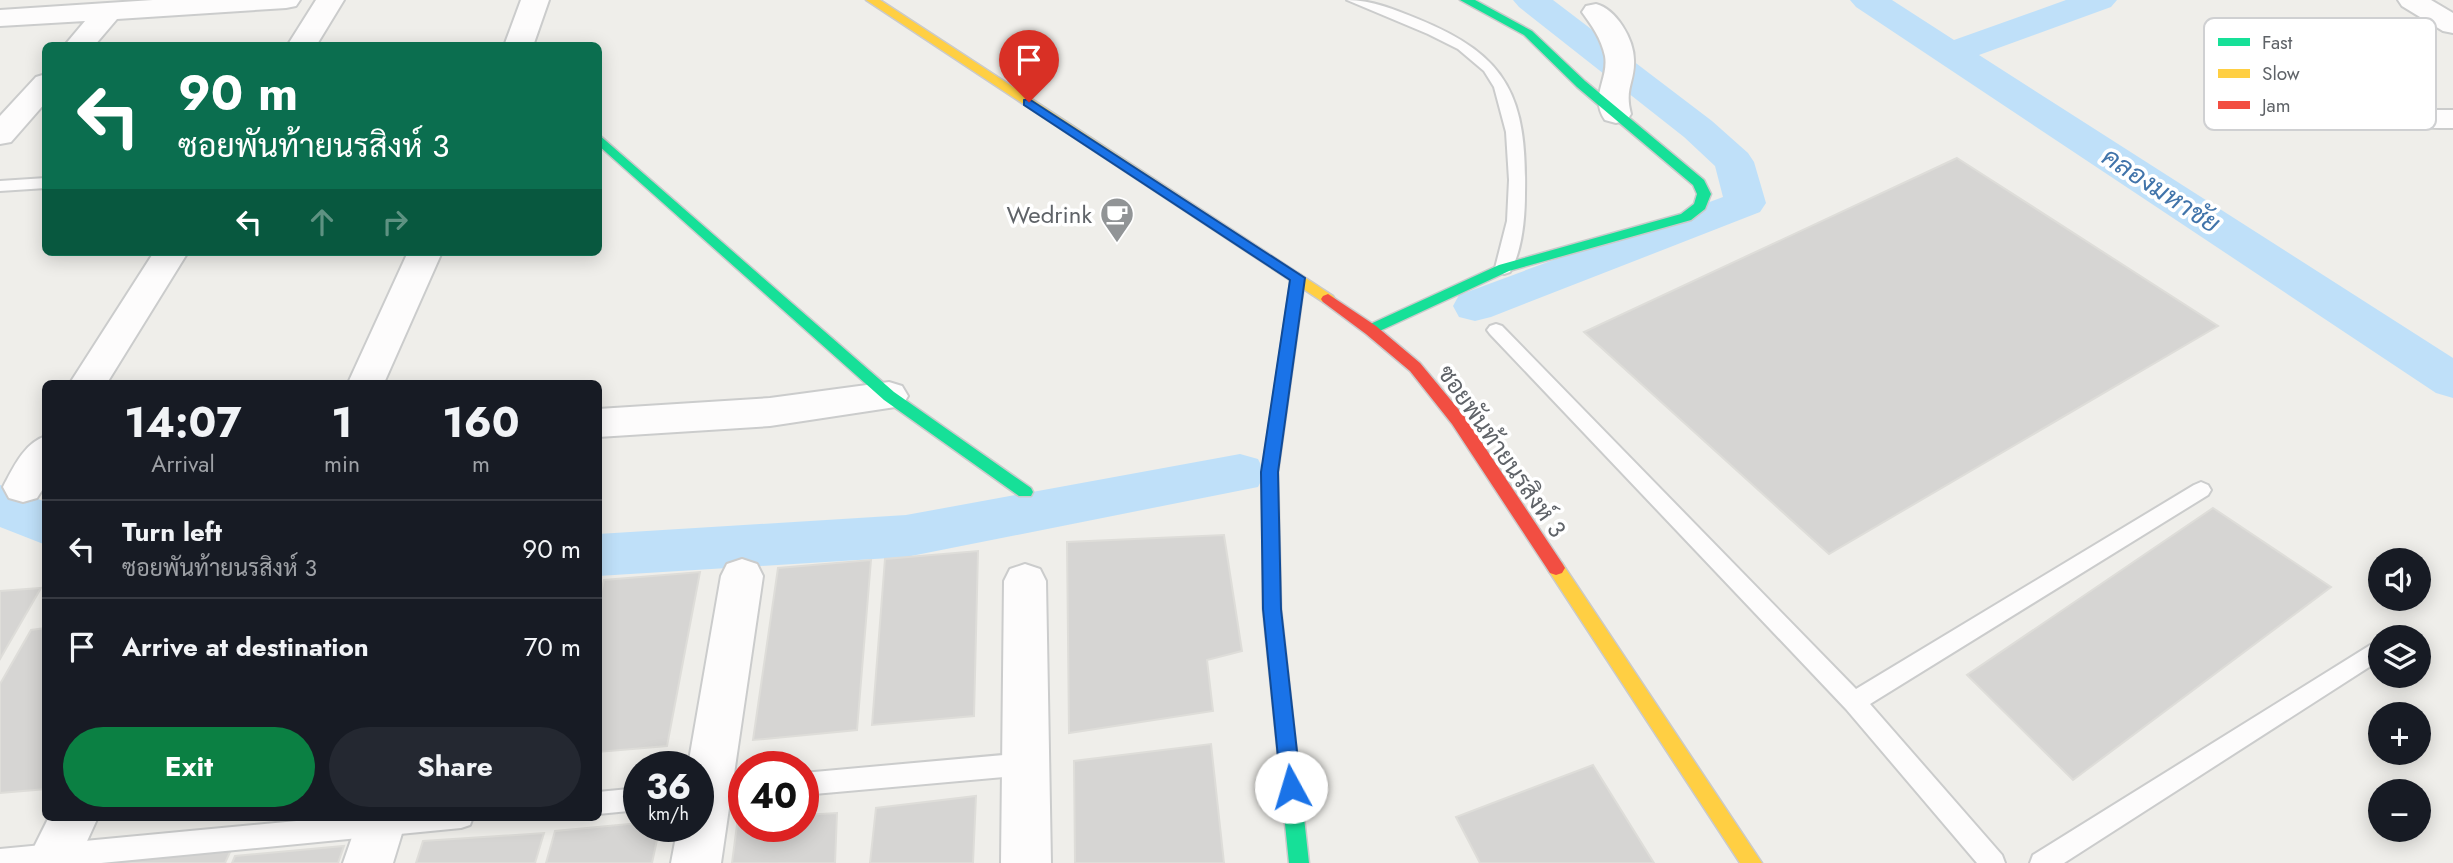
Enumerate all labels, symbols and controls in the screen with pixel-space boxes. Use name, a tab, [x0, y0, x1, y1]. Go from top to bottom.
legend	[2204, 18, 2436, 130]
text: Fast	[2262, 29, 2293, 56]
pin	[999, 30, 1059, 102]
icon: arrive	[1010, 41, 1048, 79]
text: 90 m	[178, 58, 298, 128]
text: Slow	[2262, 60, 2300, 87]
icon: left	[63, 70, 154, 161]
text: Jam	[2259, 92, 2291, 119]
text: ซอยพันท้ายนรสิงห์ 3	[178, 123, 449, 169]
water label: คลองมหาชัย	[2095, 138, 2227, 242]
cafe icon: Wedrink	[1098, 195, 1136, 244]
place label: Wedrink	[1006, 197, 1092, 232]
icon: left	[230, 203, 268, 241]
icon: ahead	[303, 203, 341, 241]
icon: right	[376, 203, 414, 241]
street label: ซอยพันท้ายนรสิงห์ 3	[1429, 358, 1575, 544]
text: 14:07	[124, 392, 242, 453]
text: 1	[331, 392, 353, 453]
text: 160	[442, 392, 520, 453]
text: Arrival	[151, 447, 215, 481]
text: min	[324, 447, 360, 481]
text: m	[472, 447, 490, 481]
text: Turn left	[122, 513, 222, 551]
icon: left	[63, 530, 101, 568]
text: 90 m	[522, 530, 581, 568]
map controls	[2368, 548, 2431, 842]
button: sound	[2368, 548, 2431, 611]
text: ซอยพันท้ายนรสิงห์ 3	[122, 551, 317, 585]
button: layers	[2368, 625, 2431, 688]
icon: arrive	[63, 628, 101, 666]
text: Arrive at destination	[122, 628, 369, 666]
text: 70 m	[524, 628, 581, 666]
button: +	[2368, 702, 2431, 765]
button: Exit	[63, 727, 315, 807]
button: Share	[329, 727, 581, 807]
position arrow	[1254, 750, 1328, 824]
speed limit sign: 40	[728, 751, 819, 842]
text: 36	[646, 762, 691, 812]
button: −	[2368, 779, 2431, 842]
text: km/h	[648, 801, 689, 827]

